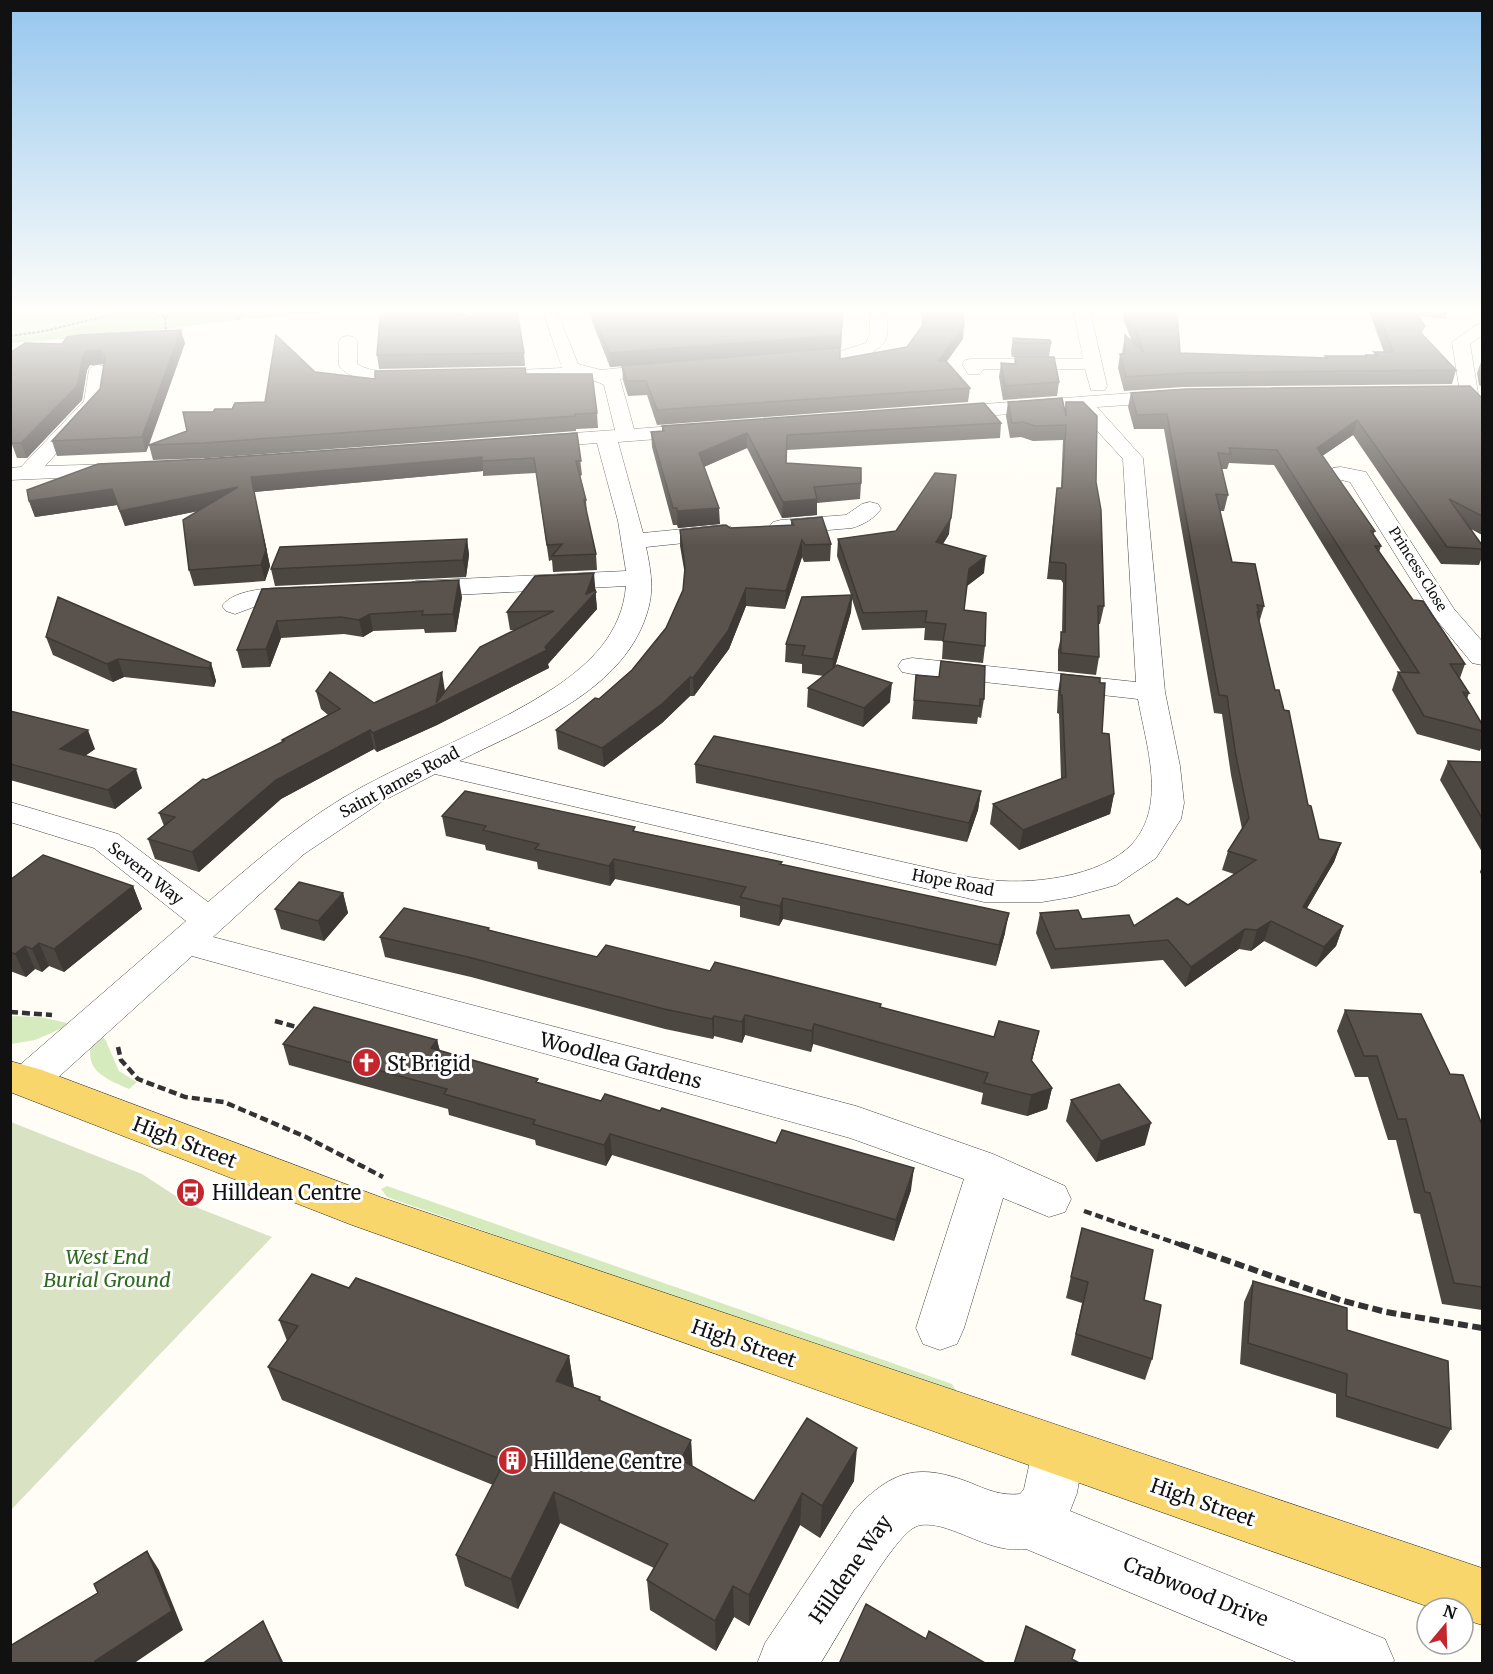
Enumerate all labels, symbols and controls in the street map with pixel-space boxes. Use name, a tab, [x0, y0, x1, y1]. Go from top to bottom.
street label: Princess Close	[1385, 523, 1451, 615]
street label: Saint James Road	[336, 742, 463, 822]
street label: Severn Way	[104, 837, 188, 909]
street label: Hope Road	[910, 864, 996, 900]
street label: Woodlea Gardens	[536, 1026, 705, 1094]
church icon: St Brigid	[350, 1047, 382, 1079]
place label: St Brigid	[387, 1051, 471, 1076]
street label: High Street	[130, 1111, 241, 1173]
bus stop icon: Hilldean Centre	[175, 1176, 207, 1208]
place label: Hilldean Centre	[212, 1180, 361, 1205]
park label: West End Burial Ground	[43, 1244, 171, 1292]
street label: High Street	[688, 1313, 800, 1373]
building icon: Hilldene Centre	[496, 1445, 528, 1477]
place label: Hilldene Centre	[533, 1449, 682, 1474]
street label: High Street	[1147, 1472, 1259, 1532]
street label: Hilldene Way	[803, 1510, 897, 1628]
street label: Crabwood Drive	[1120, 1551, 1272, 1631]
north arrow	[1415, 1596, 1475, 1656]
text: N	[1441, 1600, 1459, 1623]

